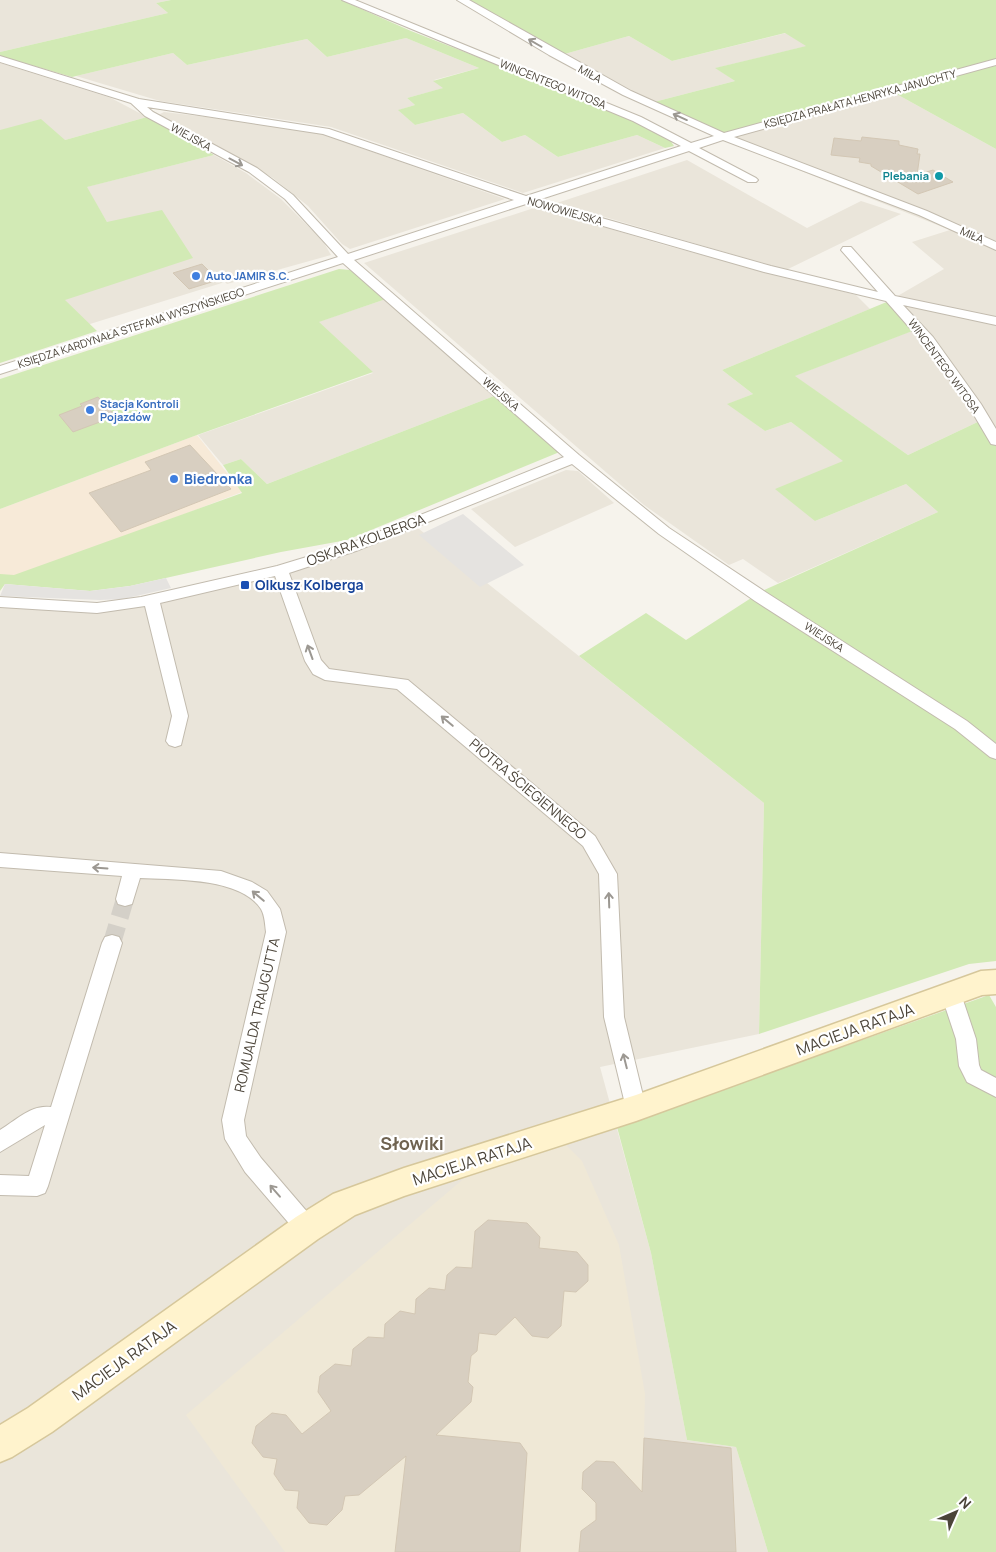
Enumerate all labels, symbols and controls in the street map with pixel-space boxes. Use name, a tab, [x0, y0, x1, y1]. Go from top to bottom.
one-way arrow	[528, 38, 543, 48]
street label: WINCENTEGO WITOSA	[498, 55, 609, 112]
street label: MIŁA	[576, 61, 605, 86]
street label: KSIĘDZA PRAŁATA HENRYKA JANUCHTY	[762, 65, 959, 131]
one-way arrow	[673, 112, 688, 121]
street label: WIEJSKA	[168, 119, 214, 154]
one-way arrow	[229, 157, 244, 167]
place label: Plebania	[883, 168, 929, 183]
marker: Plebania	[933, 170, 945, 182]
street label: NOWOWIEJSKA	[526, 193, 604, 228]
street label: MIŁA	[958, 223, 986, 246]
place label: Auto JAMIR S.C.	[206, 268, 290, 283]
marker: Auto JAMIR S.C.	[190, 270, 202, 282]
street label: KSIĘDZA KARDYNAŁA STEFANA WYSZYŃSKIEGO	[16, 284, 246, 371]
street label: WINCENTEGO WITOSA	[905, 315, 984, 416]
street label: WIEJSKA	[480, 373, 523, 414]
place label: Stacja Kontroli Pojazdów	[100, 396, 179, 424]
marker: Stacja Kontroli Pojazdów	[84, 404, 96, 416]
place label: Biedronka	[184, 469, 252, 488]
marker: Biedronka	[168, 473, 180, 485]
street label: OSKARA KOLBERGA	[304, 509, 428, 570]
place label: Olkusz Kolberga	[255, 575, 364, 594]
marker: Olkusz Kolberga	[239, 579, 251, 591]
street label: WIEJSKA	[802, 618, 847, 655]
one-way arrow	[305, 645, 314, 661]
one-way arrow	[441, 715, 454, 726]
street label: PIOTRA ŚCIEGIENNEGO	[466, 734, 591, 843]
one-way arrow	[93, 864, 109, 873]
one-way arrow	[251, 890, 264, 901]
one-way arrow	[605, 892, 614, 908]
street label: ROMUALDA TRAUGUTTA	[229, 935, 284, 1094]
street label: MACIEJA RATAJA	[793, 997, 917, 1061]
one-way arrow	[619, 1053, 629, 1069]
district label: Słowiki	[380, 1131, 444, 1155]
street label: MACIEJA RATAJA	[410, 1131, 534, 1191]
one-way arrow	[269, 1185, 281, 1198]
street label: MACIEJA RATAJA	[67, 1315, 181, 1405]
north arrow	[931, 1487, 981, 1537]
text: N	[955, 1492, 976, 1513]

